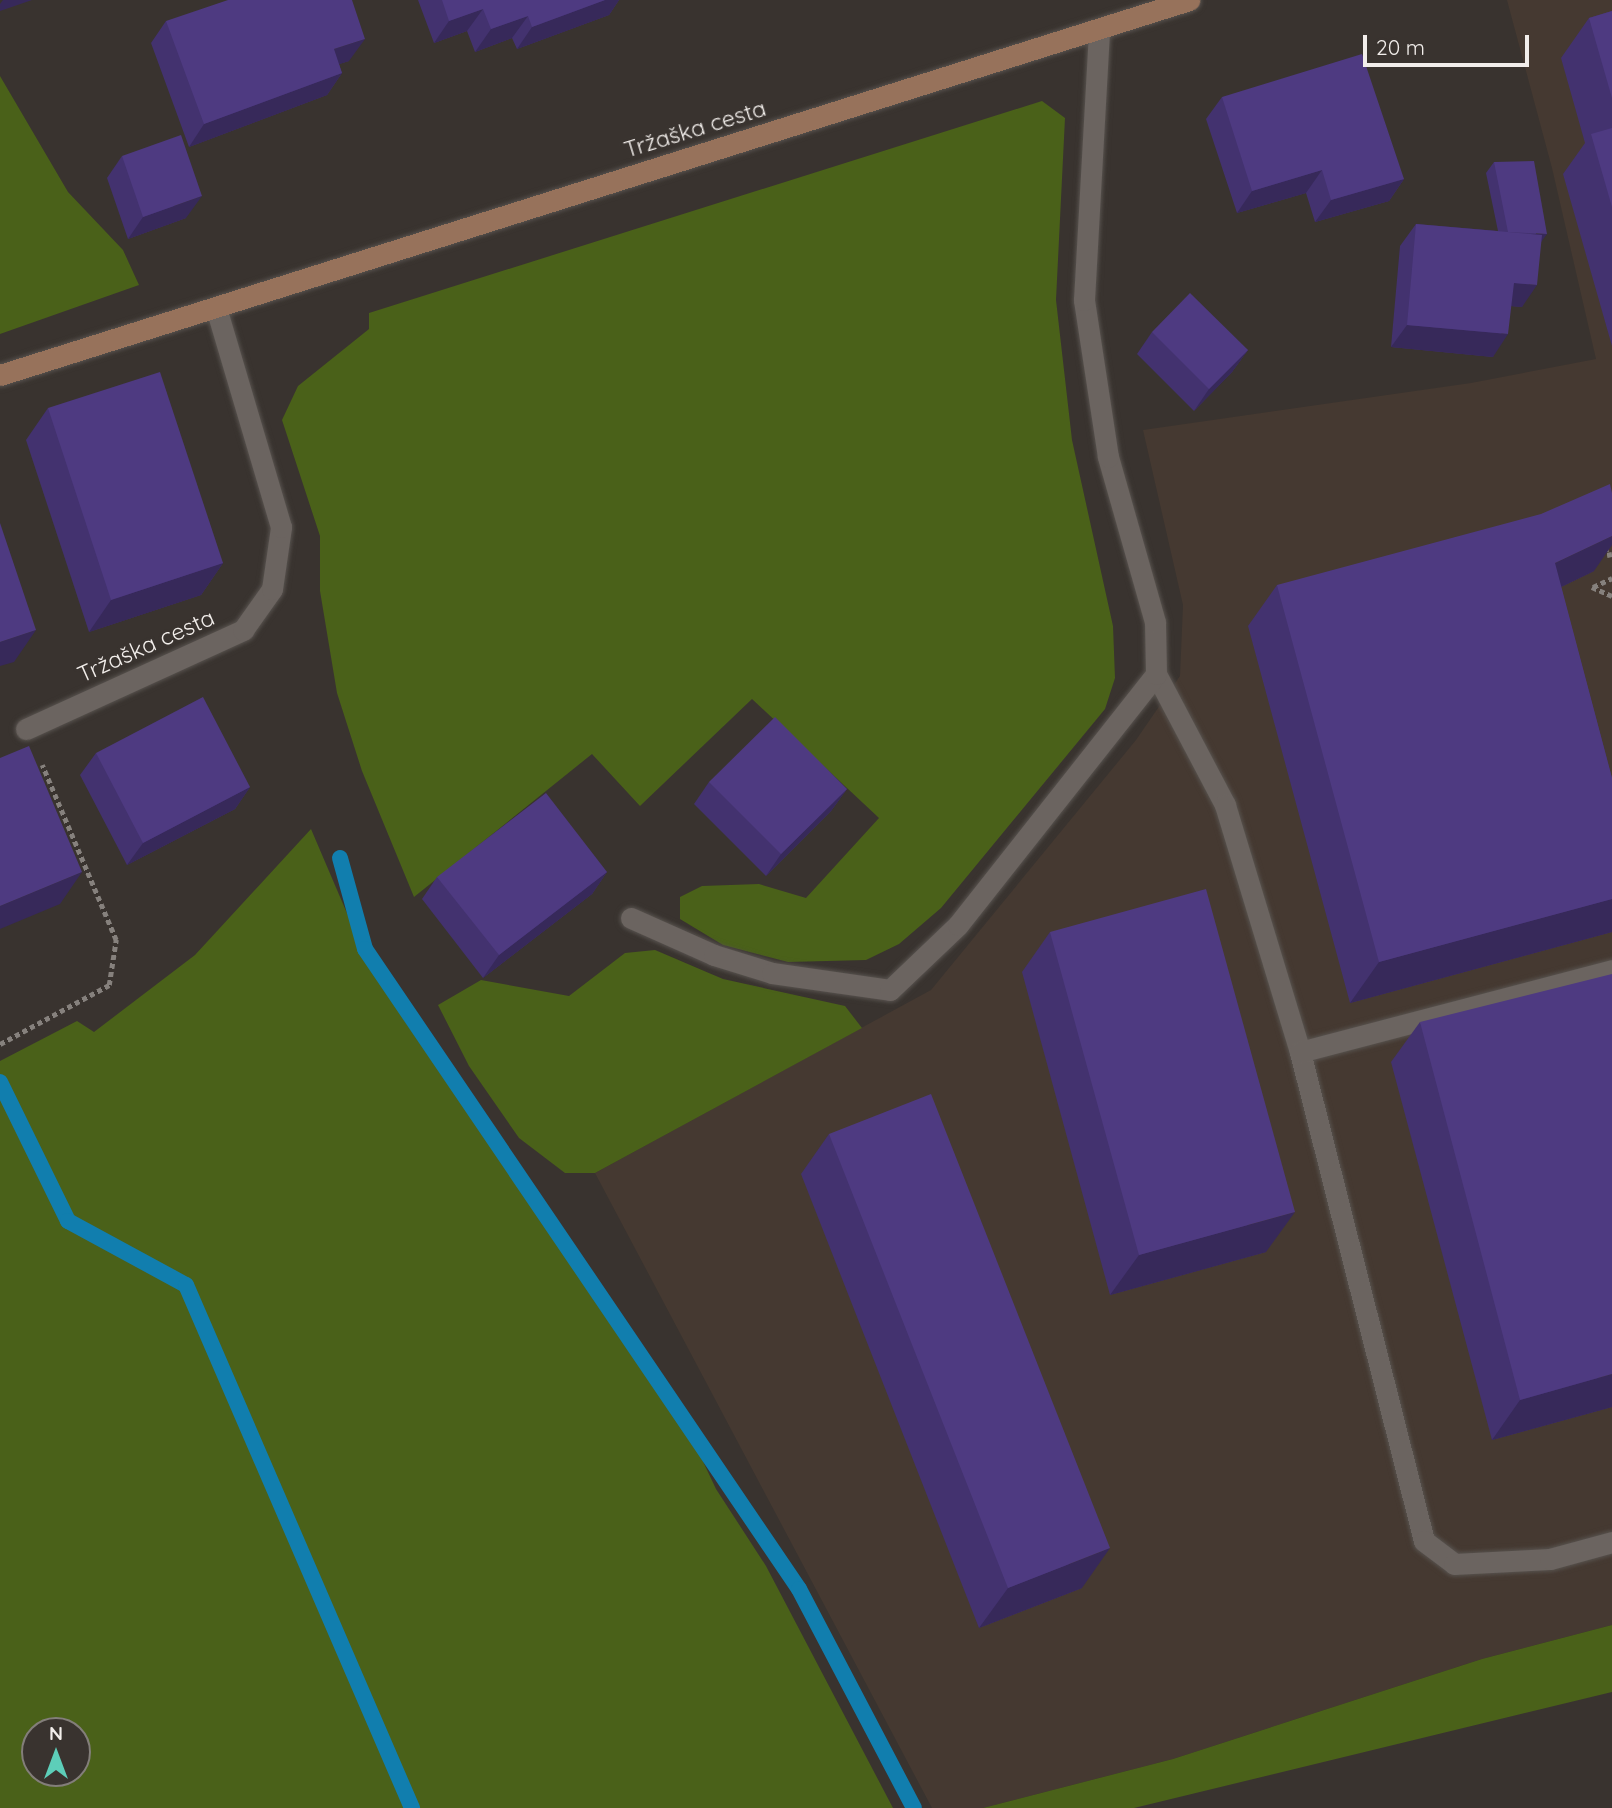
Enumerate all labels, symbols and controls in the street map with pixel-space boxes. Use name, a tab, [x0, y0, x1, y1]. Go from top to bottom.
scale bar	[1367, 21, 1533, 65]
text: 20 m	[1376, 34, 1425, 60]
street label: Tržaška cesta	[621, 94, 769, 164]
street label: Tržaška cesta	[73, 604, 219, 688]
north arrow	[21, 1717, 91, 1787]
text: N	[49, 1721, 63, 1745]

